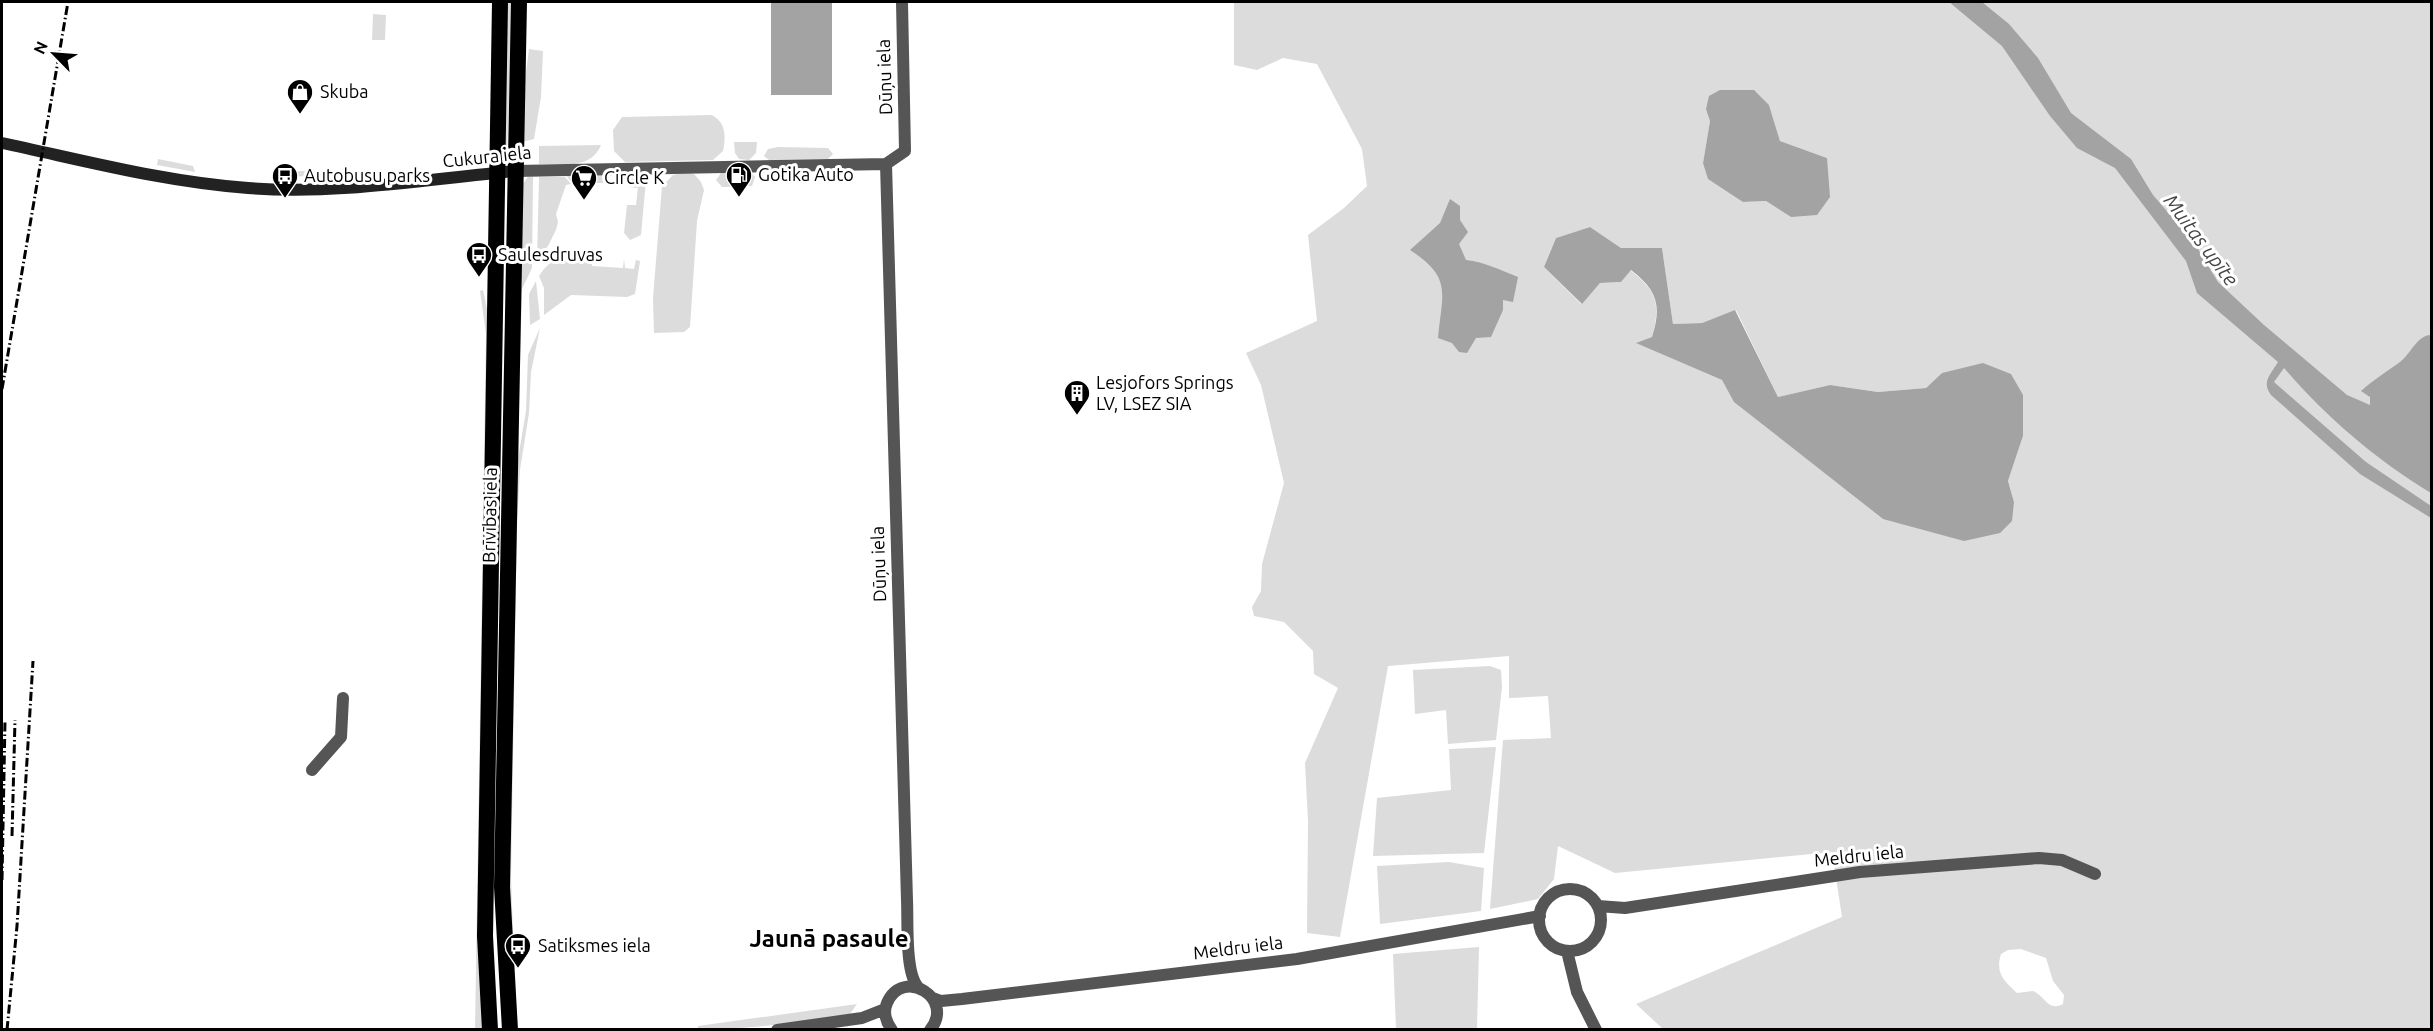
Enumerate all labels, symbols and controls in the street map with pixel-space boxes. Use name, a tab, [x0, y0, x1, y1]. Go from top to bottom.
north arrow	[24, 24, 84, 84]
text: N	[30, 38, 51, 57]
street label: Dūņu iela	[873, 39, 895, 115]
shop icon: Skuba	[285, 77, 315, 115]
place label: Skuba	[320, 81, 369, 101]
street label: Cukura iela	[442, 141, 532, 171]
fuel station icon: Gotika Auto	[724, 160, 754, 198]
bus stop icon: Autobusu parks	[270, 161, 300, 199]
supermarket icon: Circle K	[569, 163, 599, 201]
place label: Gotika Auto	[758, 164, 854, 184]
place label: Autobusu parks	[304, 165, 430, 185]
place label: Circle K	[604, 167, 664, 187]
water label: Muitas upīte	[2160, 189, 2243, 290]
bus stop icon: Saulesdruvas	[464, 240, 494, 278]
place label: Saulesdruvas	[498, 244, 603, 264]
place label: Lesjofors Springs LV, LSEZ SIA	[1096, 372, 1234, 413]
building icon: Lesjofors Springs LV, LSEZ SIA	[1062, 378, 1092, 416]
street label: Brīvības iela	[478, 467, 500, 563]
street label: Dūņu iela	[867, 526, 889, 602]
street label: Meldru iela	[1813, 840, 1905, 870]
district label: Jaunā pasaule	[749, 925, 909, 952]
bus stop icon: Satiksmes iela	[503, 931, 533, 969]
street label: Meldru iela	[1192, 932, 1284, 962]
place label: Satiksmes iela	[538, 935, 651, 955]

